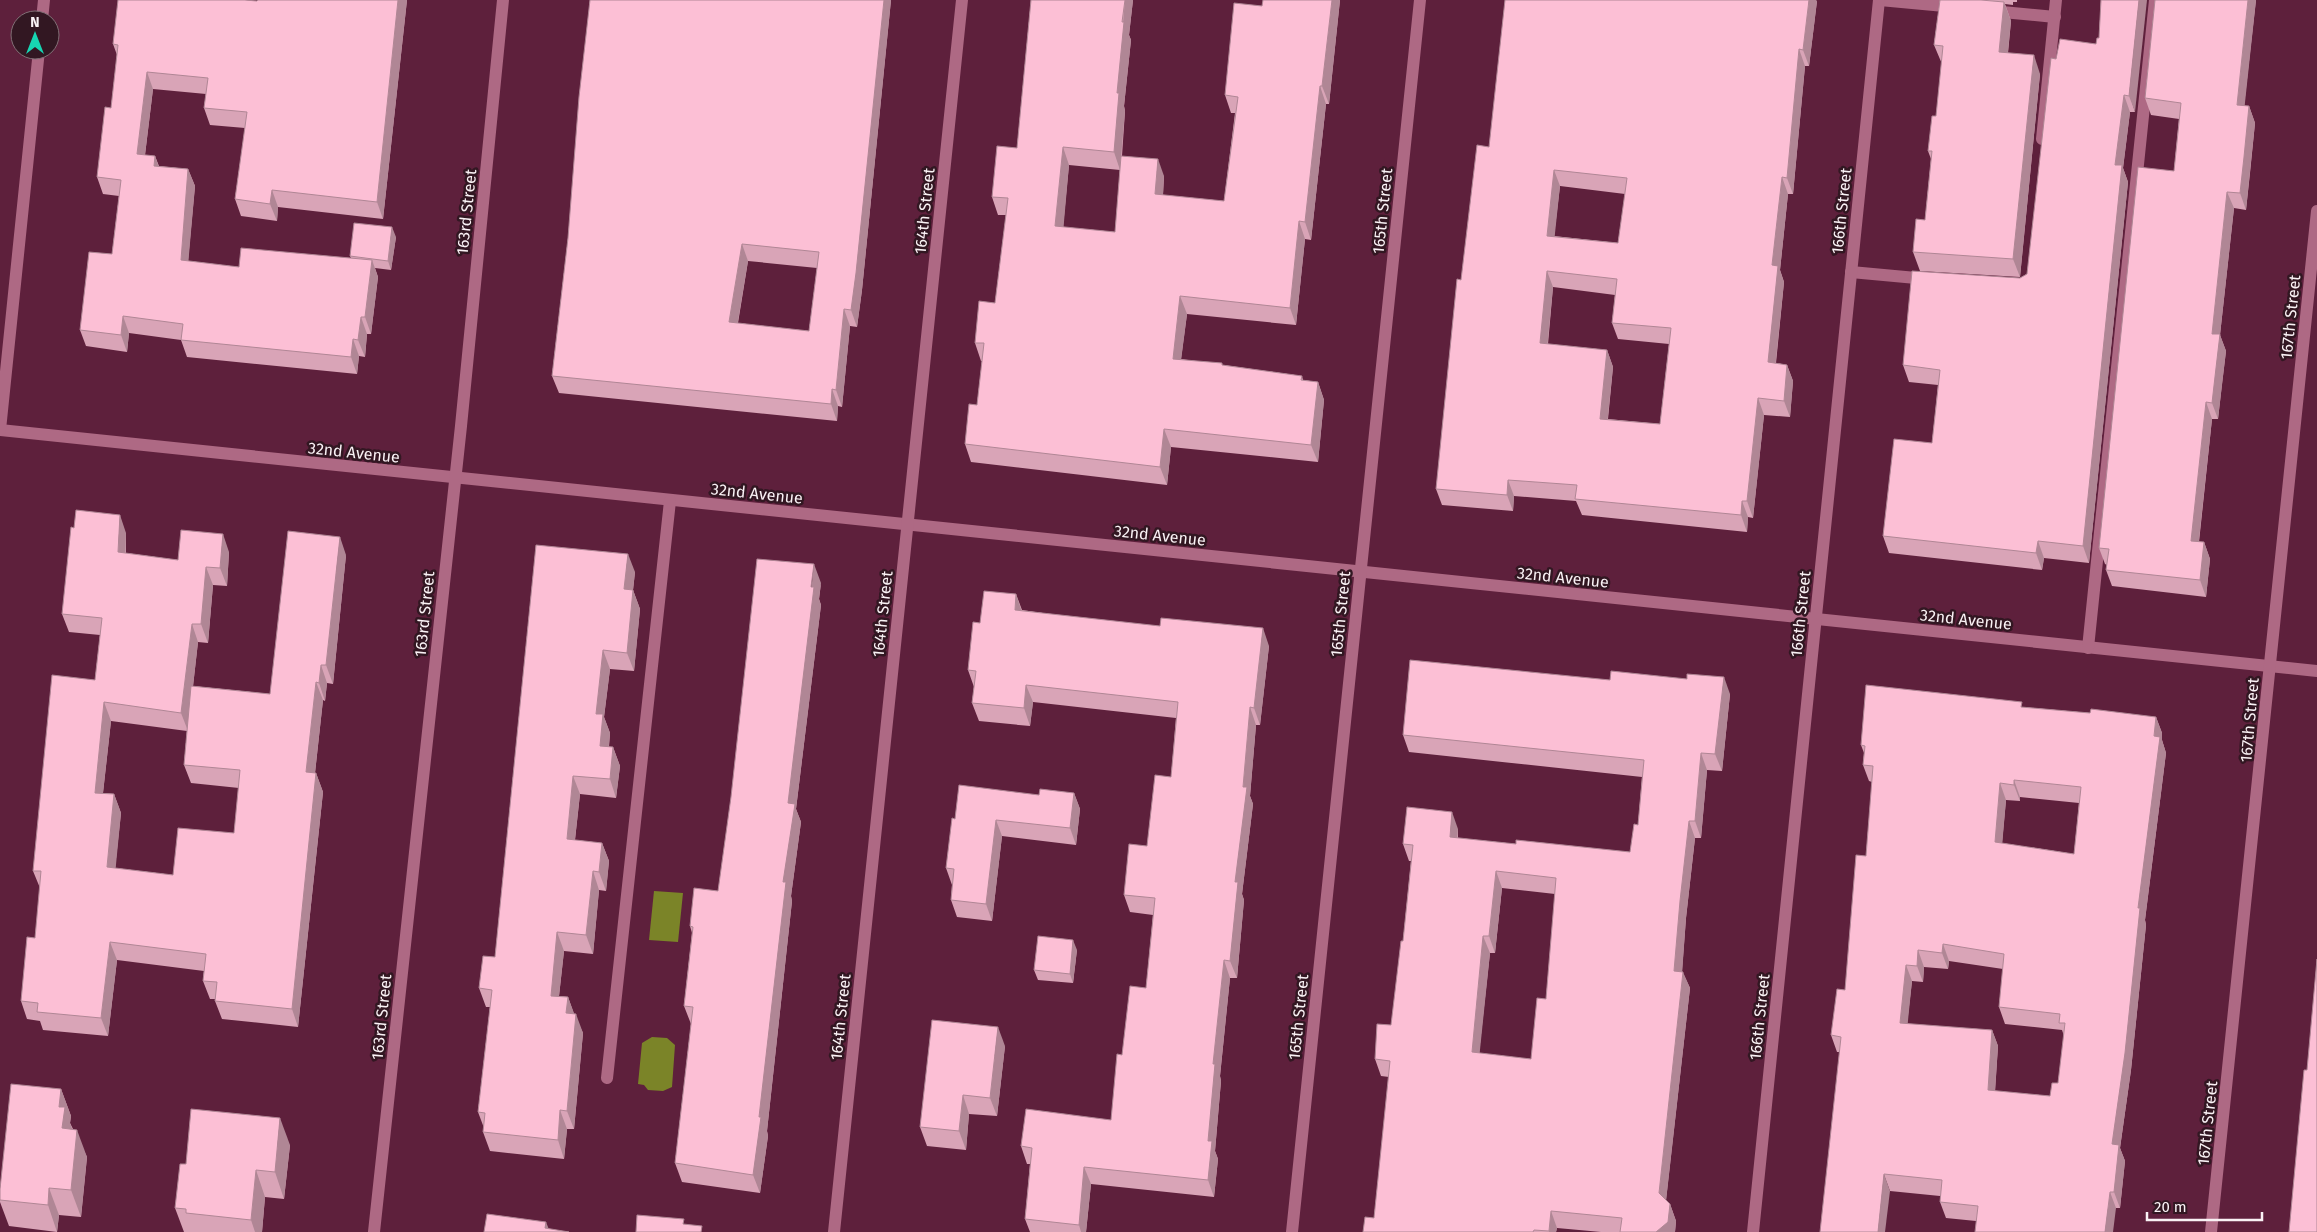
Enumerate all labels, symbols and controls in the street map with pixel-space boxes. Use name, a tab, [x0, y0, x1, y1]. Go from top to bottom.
north arrow	[10, 10, 60, 60]
text: N	[30, 14, 40, 31]
street label: 164th Street	[911, 167, 939, 255]
street label: 165th Street	[1369, 167, 1396, 255]
street label: 166th Street	[1828, 167, 1856, 255]
street label: 163rd Street	[453, 168, 480, 256]
street label: 167th Street	[2277, 274, 2304, 360]
street label: 32nd Avenue	[307, 438, 401, 467]
street label: 32nd Avenue	[710, 479, 804, 508]
street label: 32nd Avenue	[1113, 521, 1207, 550]
street label: 32nd Avenue	[1516, 563, 1610, 592]
street label: 163rd Street	[411, 570, 438, 658]
street label: 164th Street	[869, 570, 897, 658]
street label: 165th Street	[1327, 570, 1354, 658]
street label: 166th Street	[1787, 570, 1815, 658]
street label: 32nd Avenue	[1919, 605, 2013, 634]
street label: 167th Street	[2236, 677, 2263, 763]
street label: 163rd Street	[368, 973, 395, 1061]
street label: 164th Street	[827, 973, 855, 1061]
street label: 165th Street	[1285, 973, 1312, 1061]
street label: 166th Street	[1746, 973, 1774, 1061]
street label: 167th Street	[2194, 1080, 2221, 1166]
scale bar	[2147, 1190, 2262, 1222]
text: 20 m	[2154, 1198, 2187, 1216]

